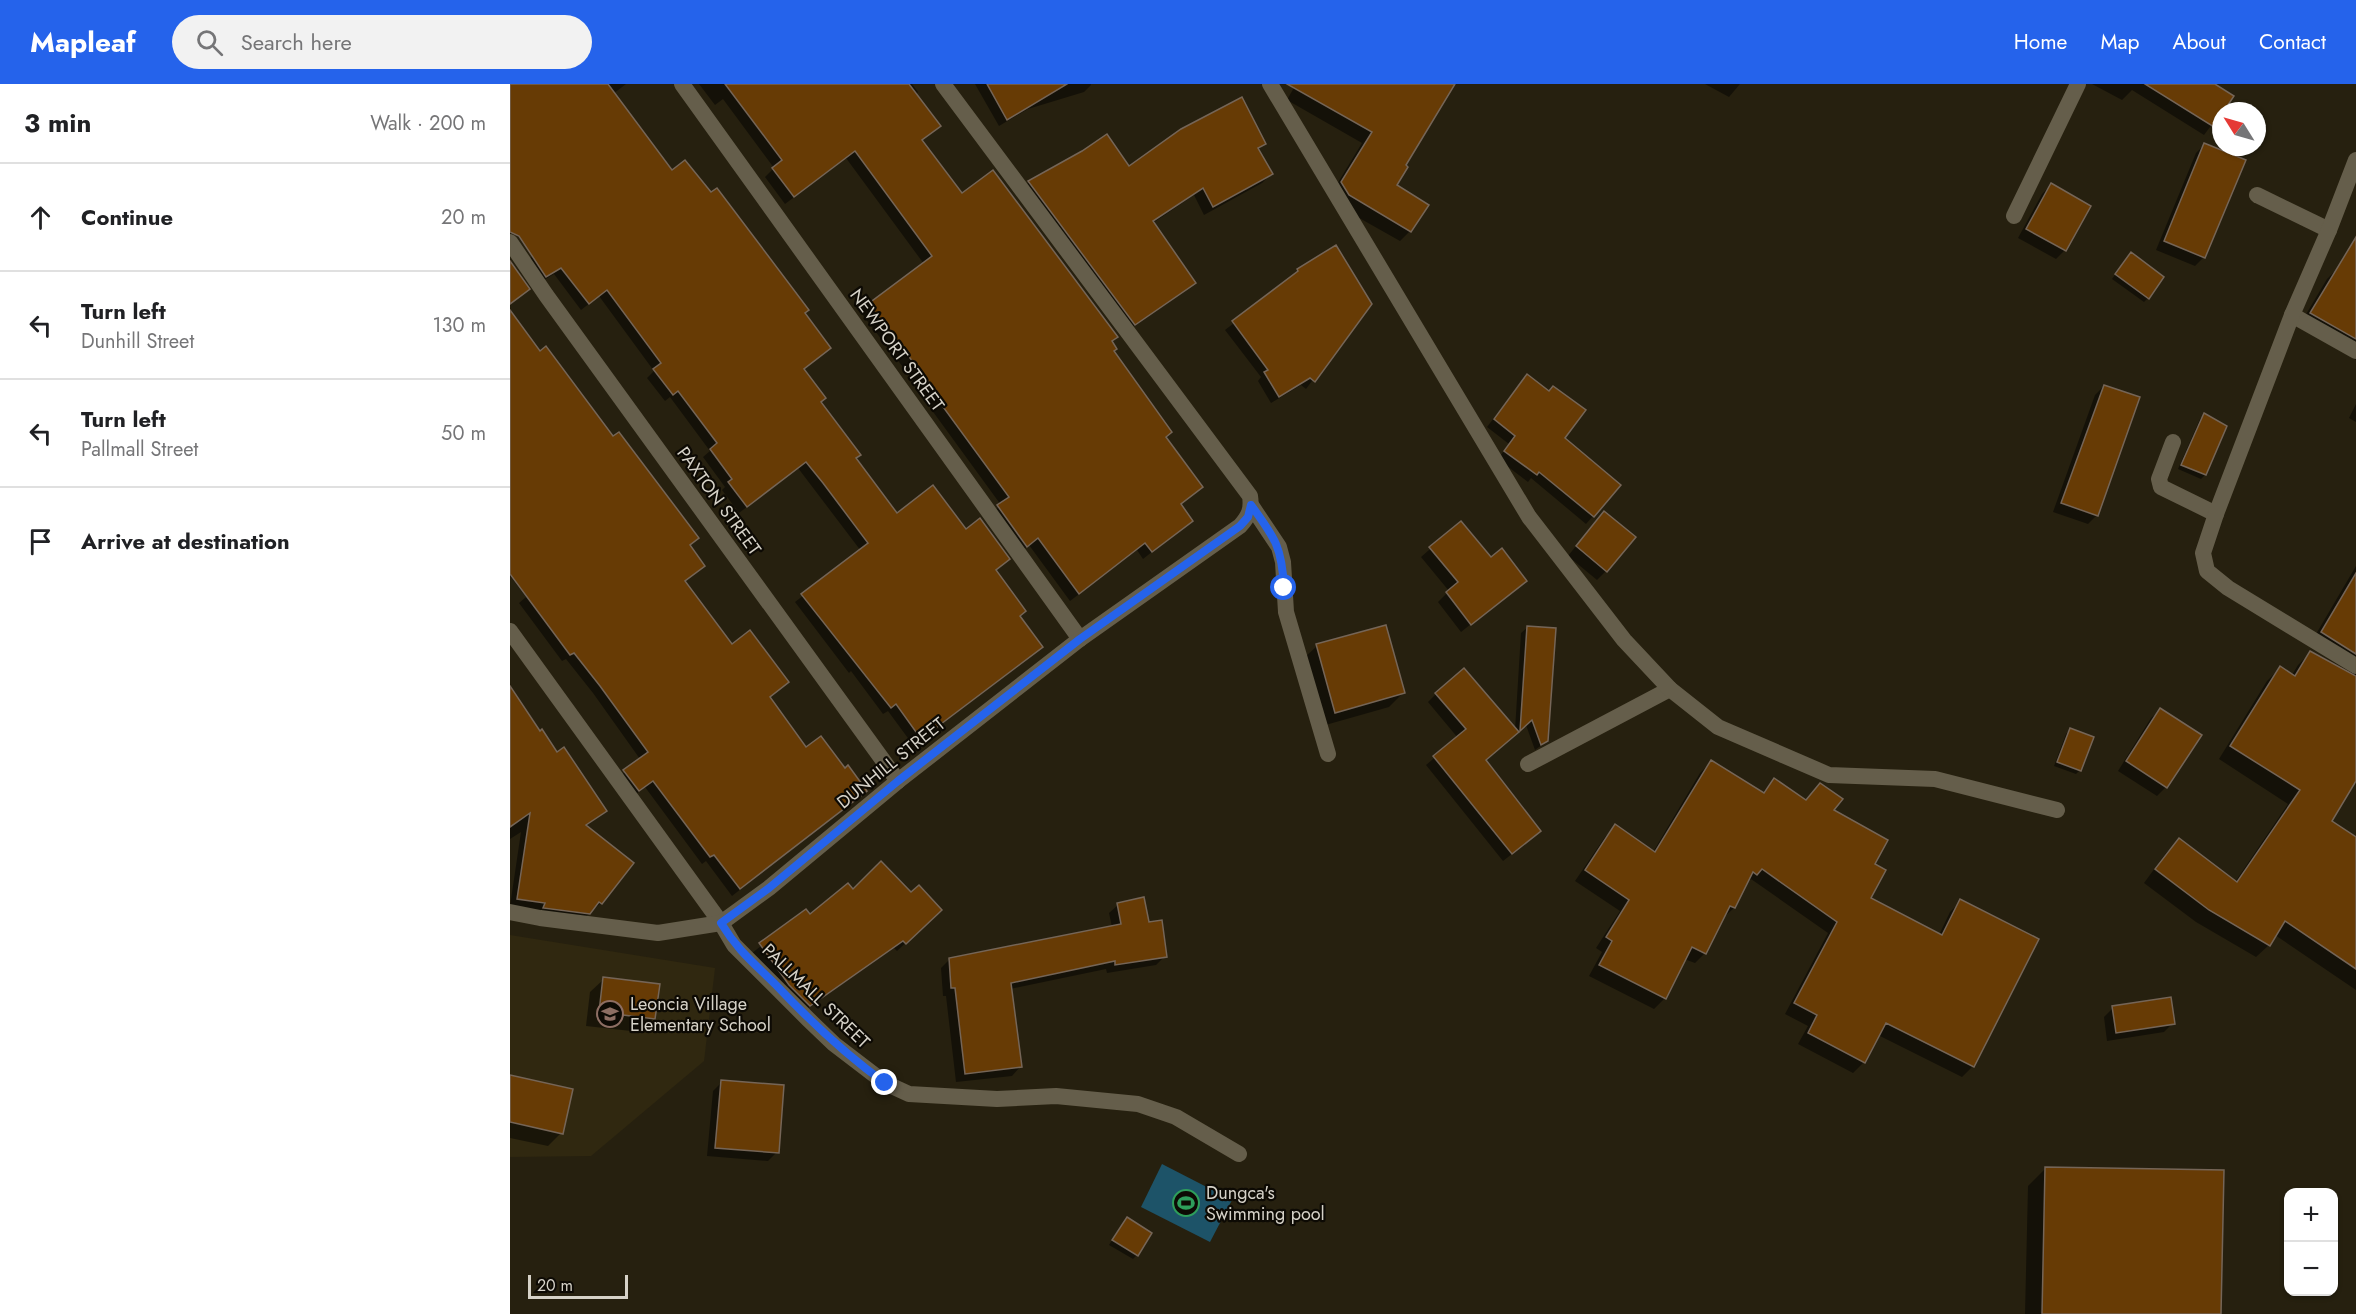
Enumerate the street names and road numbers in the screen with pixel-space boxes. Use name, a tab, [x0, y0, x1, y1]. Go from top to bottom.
street label: NEWPORT STREET	[844, 283, 951, 417]
street label: PAXTON STREET	[671, 441, 768, 561]
street label: DUNHILL STREET	[831, 711, 951, 815]
street label: PALLMALL STREET	[756, 938, 876, 1055]

